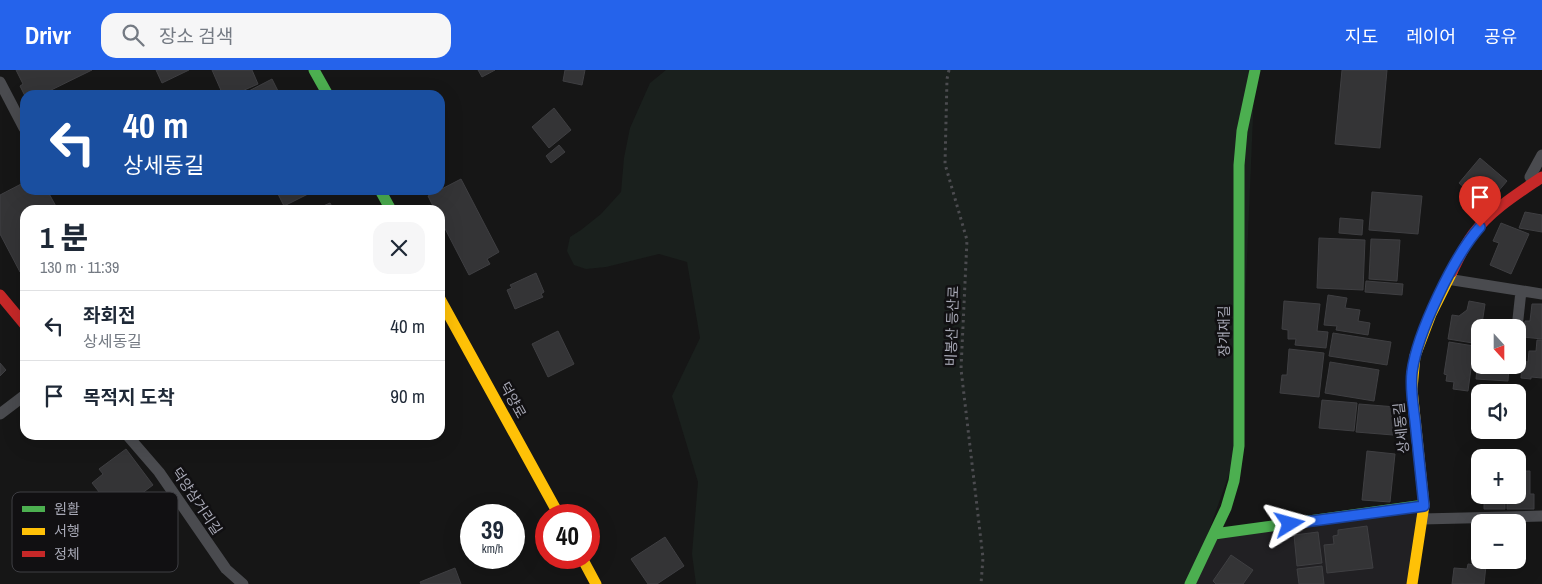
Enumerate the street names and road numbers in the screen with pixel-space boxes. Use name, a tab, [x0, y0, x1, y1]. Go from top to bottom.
street label: 비봉산 등산로	[942, 285, 962, 367]
street label: 장개재길	[1215, 305, 1233, 357]
street label: 덕양로	[496, 379, 530, 421]
street label: 상세동길	[1389, 401, 1413, 455]
street label: 덕양삼거리길	[168, 464, 226, 538]

